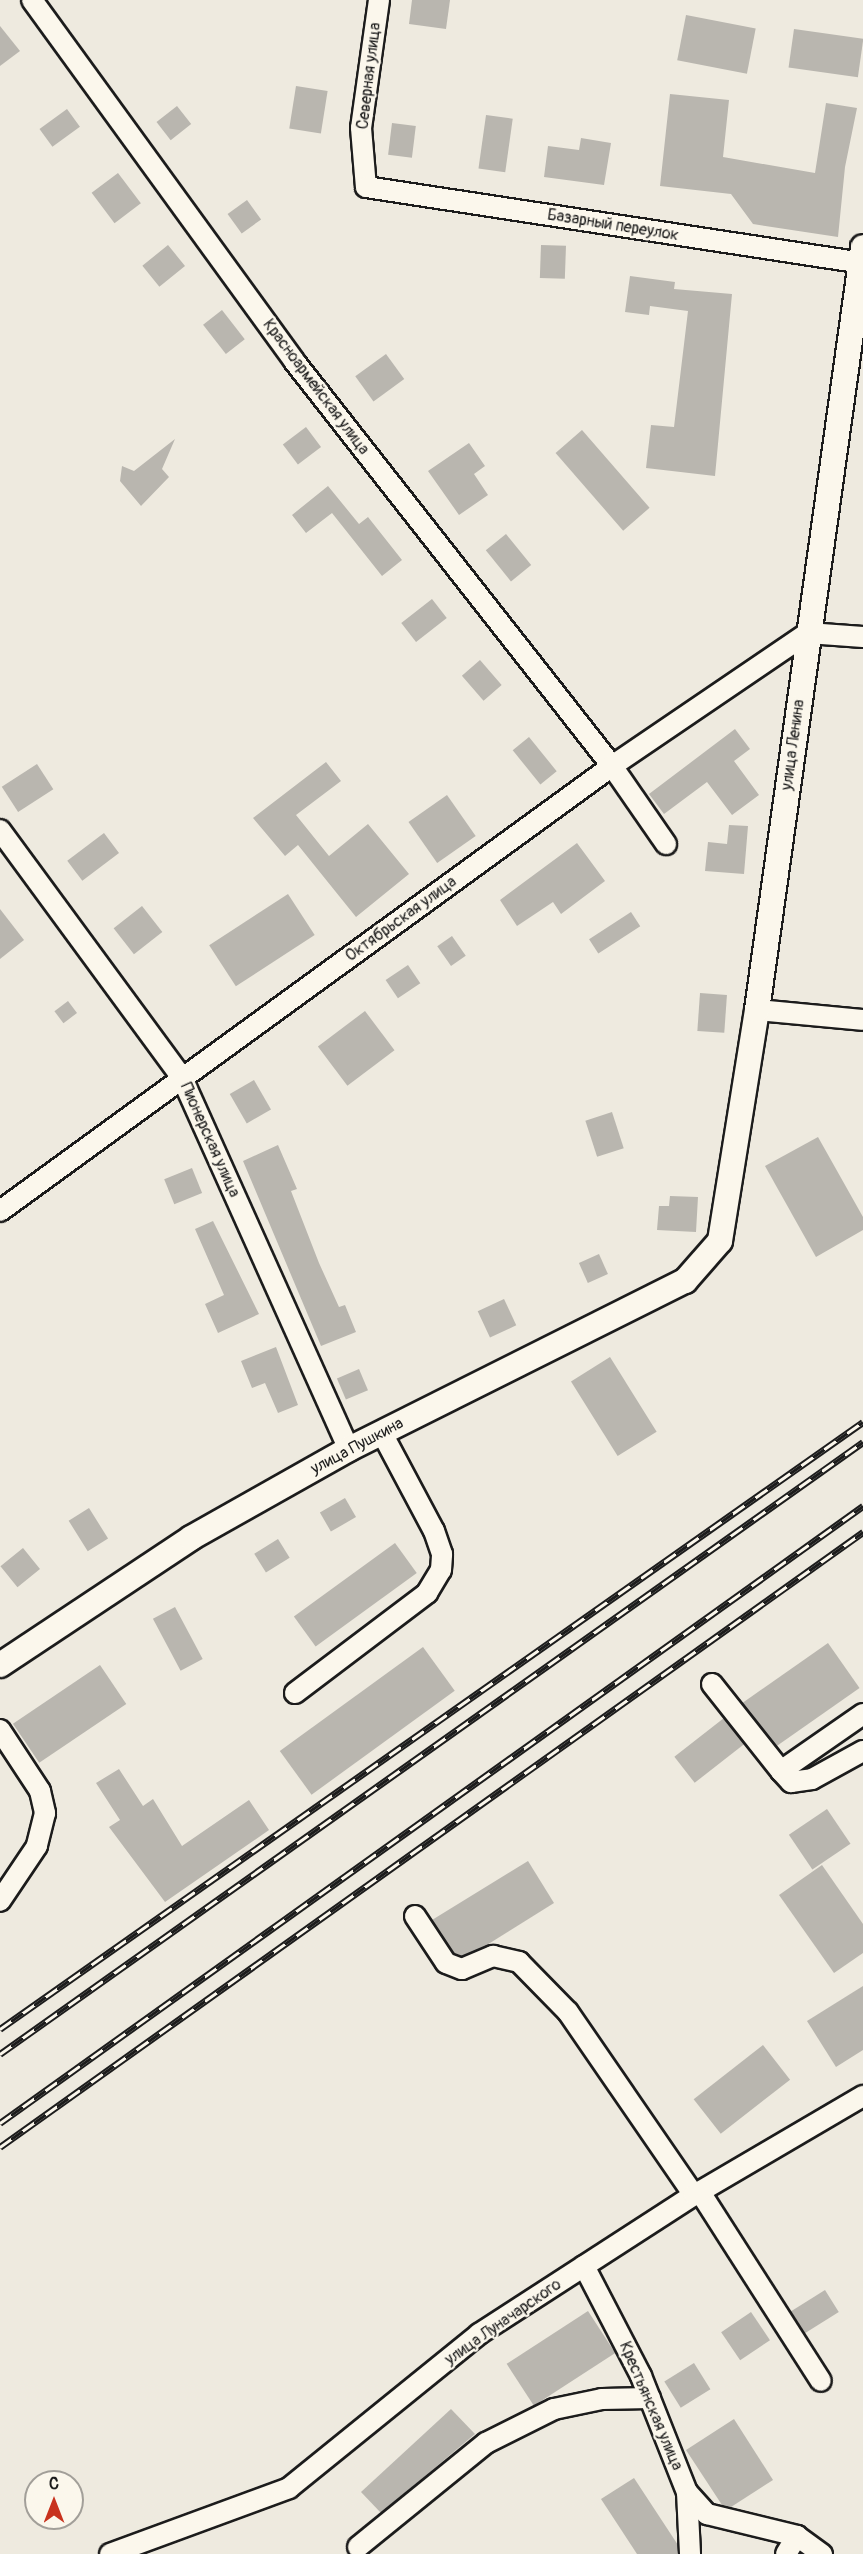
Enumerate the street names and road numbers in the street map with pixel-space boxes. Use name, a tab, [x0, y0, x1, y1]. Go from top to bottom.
street label: Северная улица	[353, 22, 385, 130]
street label: Базарный переулок	[546, 205, 680, 245]
street label: Красноармейская улица	[259, 315, 373, 459]
street label: улица Ленина	[777, 698, 809, 792]
street label: Октябрьская улица	[342, 872, 460, 966]
street label: Пионерская улица	[176, 1080, 244, 1200]
street label: улица Пушкина	[308, 1414, 406, 1478]
street label: улица Луначарского	[441, 2275, 565, 2369]
street label: Крестьянская улица	[615, 2339, 687, 2473]

